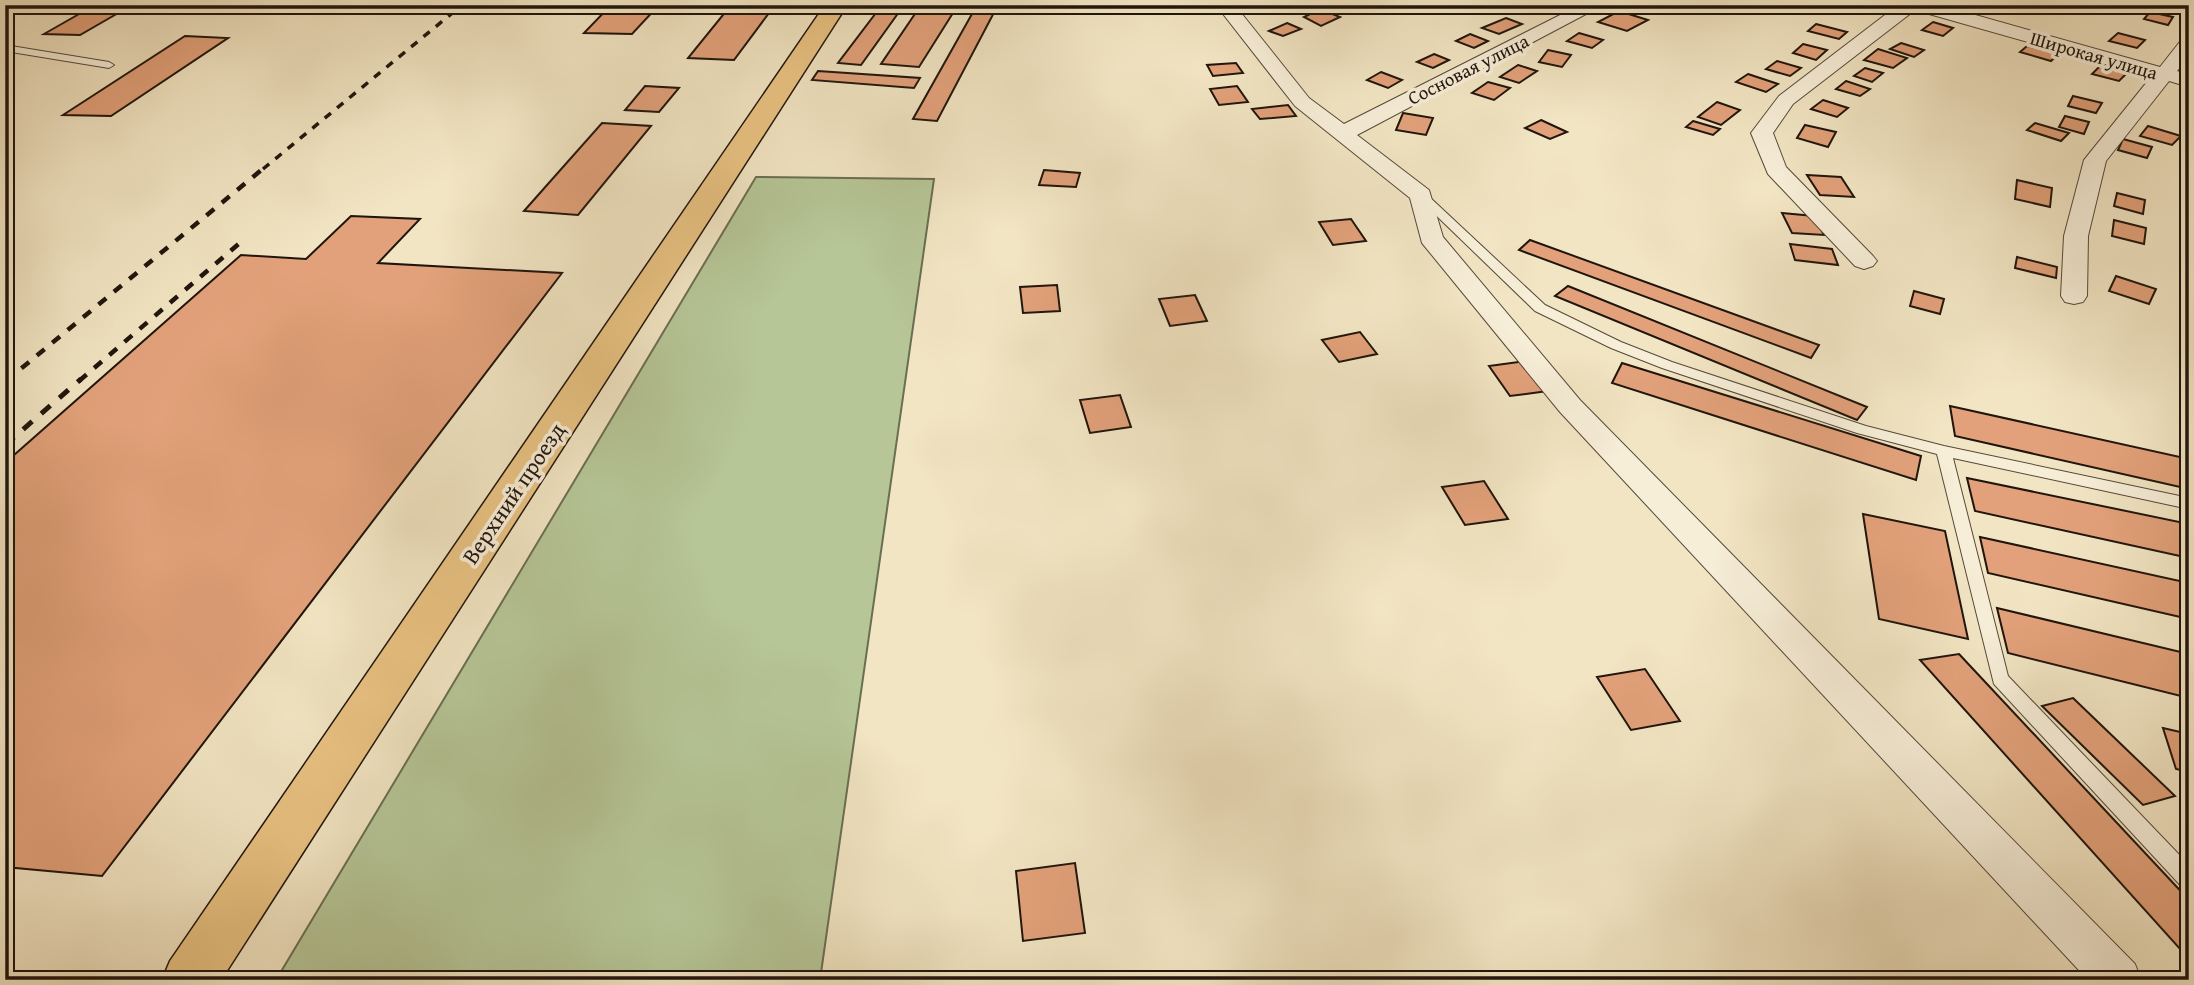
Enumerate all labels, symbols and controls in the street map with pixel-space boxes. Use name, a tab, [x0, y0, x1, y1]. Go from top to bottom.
street label: Широкая улица	[2027, 23, 2161, 87]
street label: Сосновая улица	[1403, 26, 1533, 112]
street label: Верхний проезд	[453, 415, 573, 570]

